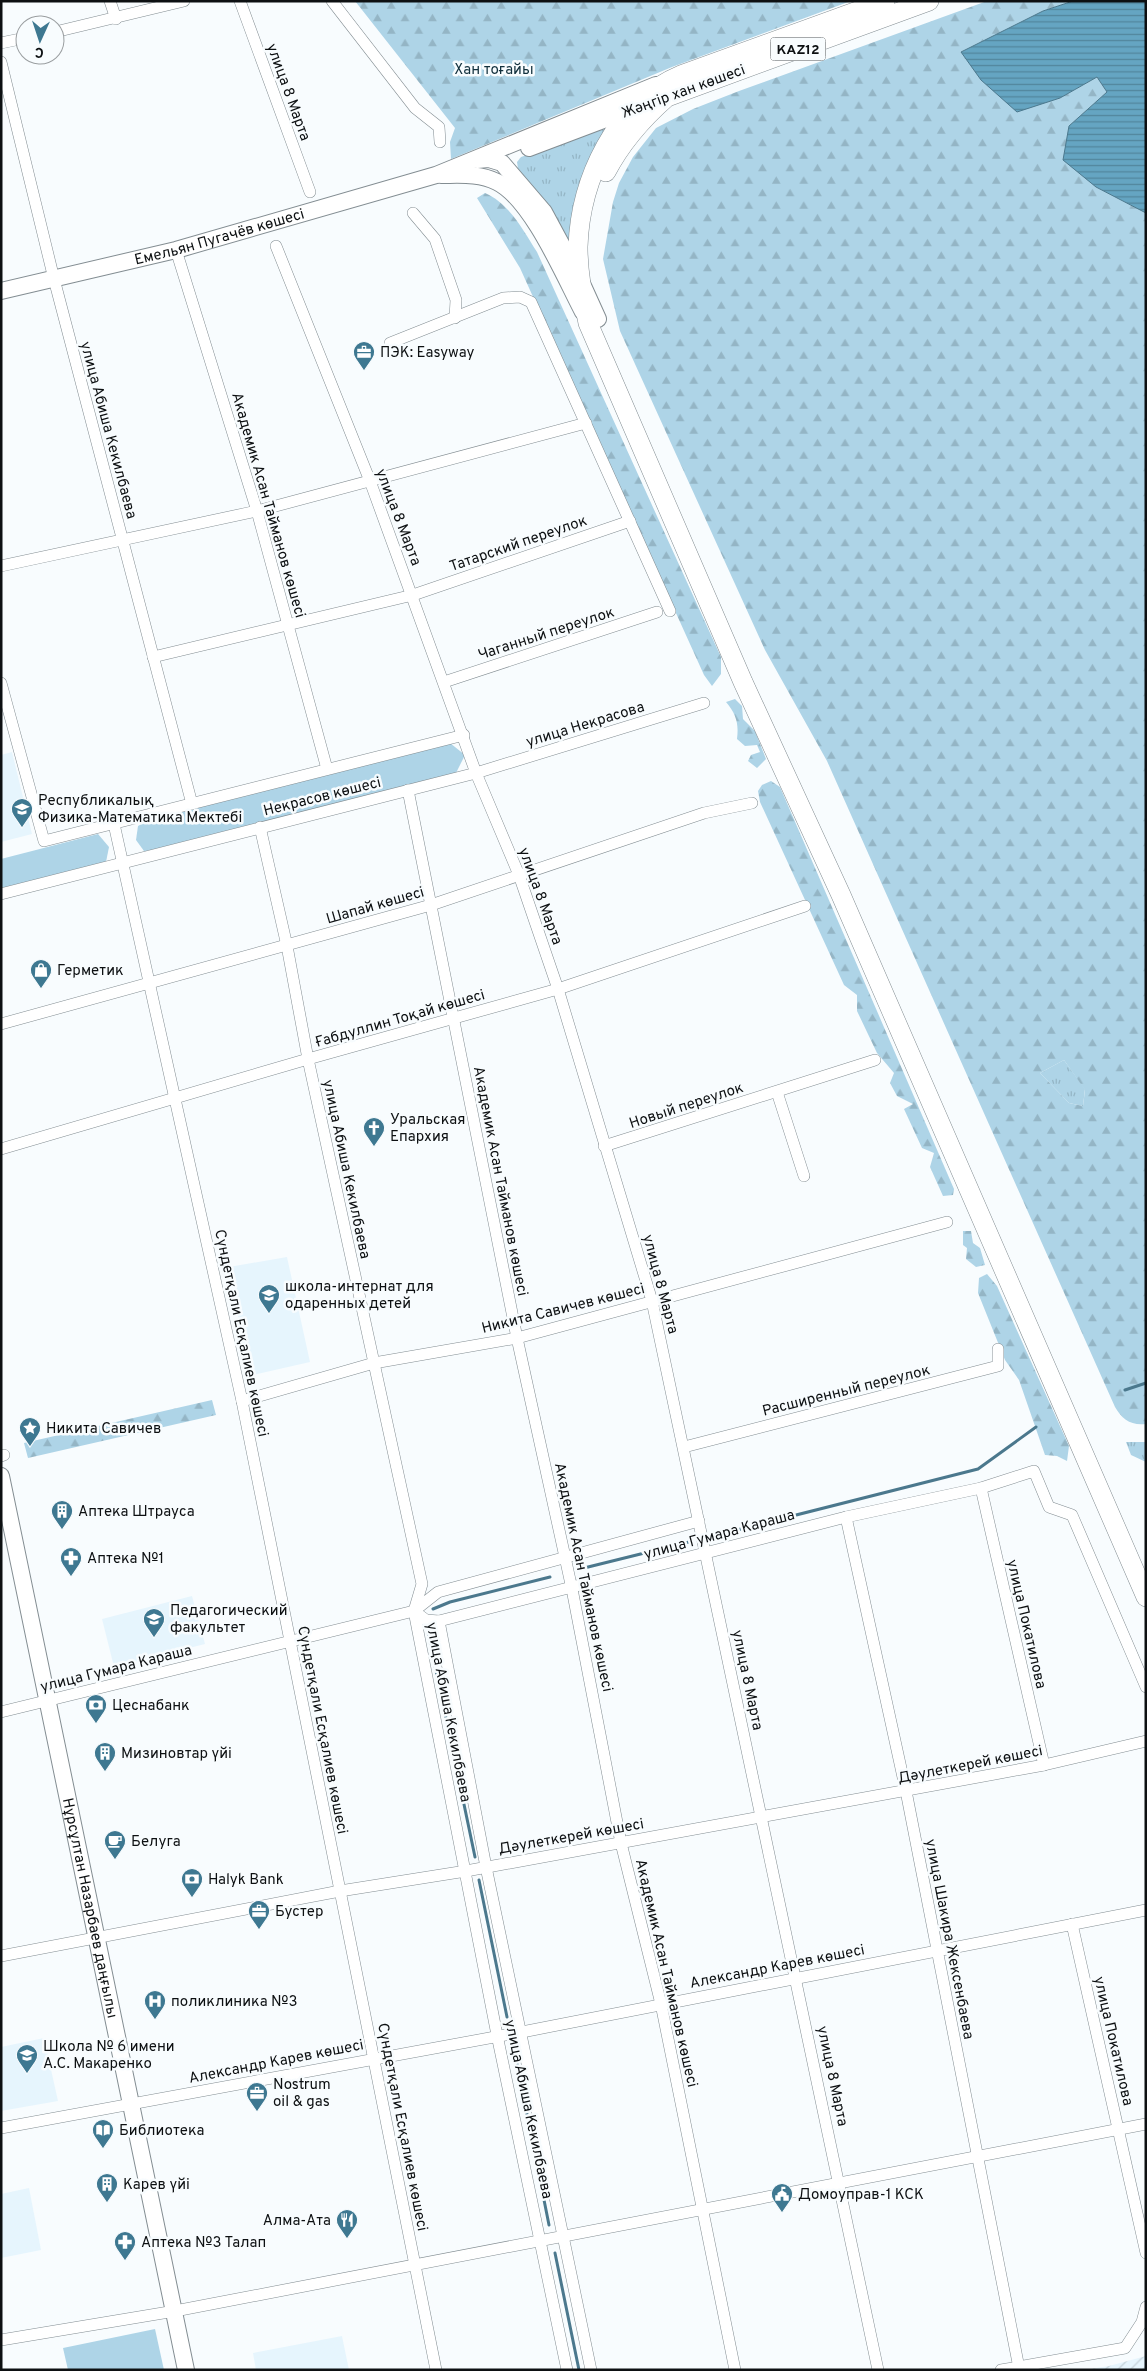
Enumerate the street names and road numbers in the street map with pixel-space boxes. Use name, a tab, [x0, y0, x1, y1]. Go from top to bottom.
road number: KAZ12	[770, 38, 826, 61]
street label: улица 8 Марта	[261, 41, 314, 144]
street label: Жәңгір хан көшесі	[619, 61, 748, 124]
street label: Емельян Пугачёв көшесі	[133, 205, 307, 270]
street label: улица Абиша Кекилбаева	[75, 340, 140, 521]
street label: Академик Асан Тайманов көшесі	[226, 390, 309, 620]
street label: улица 8 Марта	[370, 466, 425, 569]
street label: Татарский переулок	[447, 512, 590, 577]
street label: Чаганный переулок	[476, 603, 617, 665]
street label: улица Некрасова	[524, 698, 647, 752]
street label: Некрасов көшесі	[262, 774, 383, 821]
street label: улица 8 Марта	[513, 845, 566, 948]
street label: Шапай көшесі	[324, 883, 427, 930]
street label: Ғабдуллин Тоқай көшесі	[314, 986, 487, 1053]
street label: Академик Асан Тайманов көшесі	[468, 1065, 531, 1298]
street label: улица Абиша Кекилбаева	[317, 1078, 374, 1261]
street label: Новый переулок	[627, 1079, 746, 1134]
street label: Сүндетқали Есқалиев көшесі	[209, 1228, 272, 1439]
street label: улица 8 Марта	[637, 1233, 682, 1336]
street label: Никита Савичев көшесі	[480, 1280, 647, 1339]
street label: Расширенный переулок	[760, 1361, 932, 1422]
street label: Академик Асан Тайманов көшесі	[549, 1461, 616, 1694]
street label: улица Гумара Караша	[642, 1506, 797, 1565]
street label: улица Покатилова	[1001, 1558, 1050, 1691]
street label: улица Абиша Кекилбаева	[421, 1621, 474, 1804]
street label: Сүндетқали Есқалиев көшесі	[292, 1625, 351, 1836]
street label: улица 8 Марта	[727, 1628, 766, 1732]
street label: улица Гумара Караша	[39, 1641, 194, 1697]
street label: Дәулеткерей көшесі	[896, 1742, 1044, 1789]
street label: Нұрсұлтан Назарбаев даңғылы	[57, 1796, 121, 2020]
street label: Дәулеткерей көшесі	[497, 1815, 645, 1860]
street label: улица Шакира Жексенбаева	[920, 1837, 977, 2041]
street label: Академик Асан Тайманов көшесі	[630, 1857, 701, 2089]
street label: Александр Карев көшесі	[688, 1941, 866, 1994]
street label: улица Покатилова	[1088, 1975, 1137, 2108]
street label: улица Абиша Кекилбаева	[499, 2018, 556, 2201]
street label: Сүндетқали Есқалиев көшесі	[372, 2022, 431, 2233]
street label: улица 8 Марта	[812, 2024, 851, 2128]
street label: Александр Карев көшесі	[187, 2036, 365, 2089]

